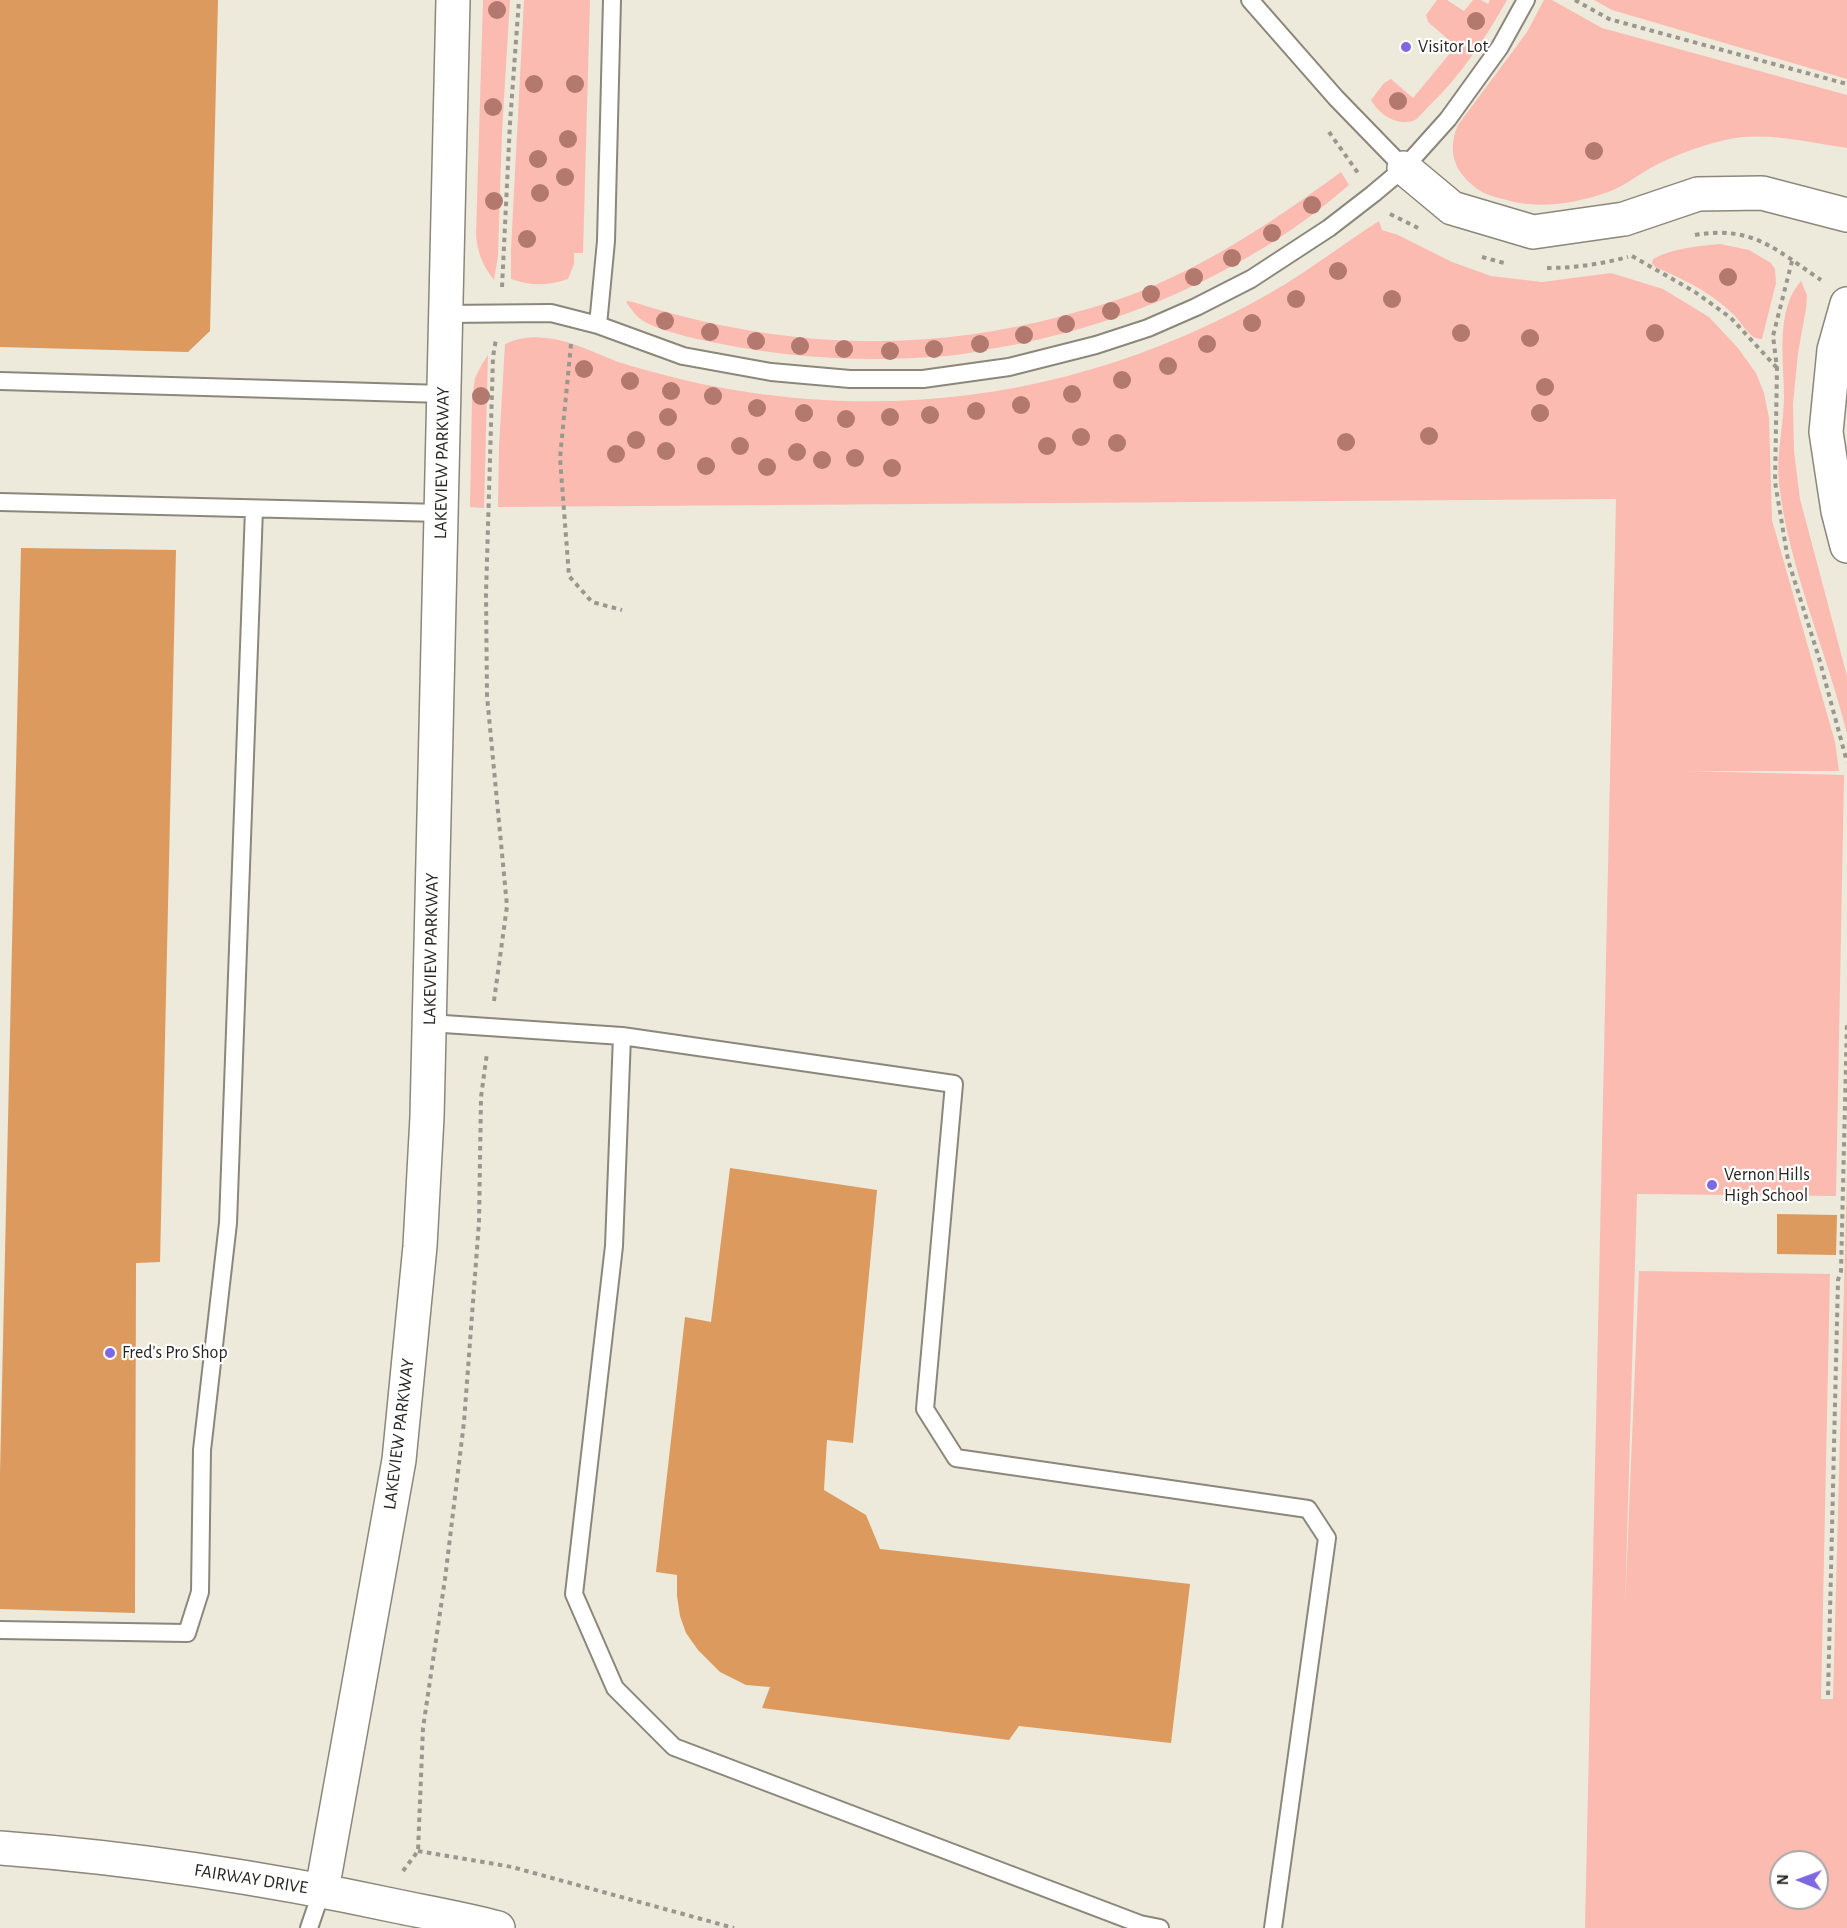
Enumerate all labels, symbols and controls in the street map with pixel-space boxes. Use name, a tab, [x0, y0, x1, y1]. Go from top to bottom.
place label: Visitor Lot	[1418, 36, 1488, 58]
marker: Visitor Lot	[1399, 40, 1413, 54]
street label: LAKEVIEW PARKWAY	[430, 387, 454, 539]
street label: LAKEVIEW PARKWAY	[419, 873, 443, 1025]
place label: Vernon Hills High School	[1724, 1164, 1810, 1206]
marker: Vernon Hills High School	[1705, 1178, 1719, 1192]
place label: Fred's Pro Shop	[122, 1342, 228, 1364]
marker: Fred's Pro Shop	[103, 1346, 117, 1360]
street label: LAKEVIEW PARKWAY	[379, 1357, 419, 1511]
north arrow	[1769, 1850, 1829, 1910]
street label: FAIRWAY DRIVE	[193, 1859, 309, 1899]
text: N	[1775, 1874, 1791, 1885]

